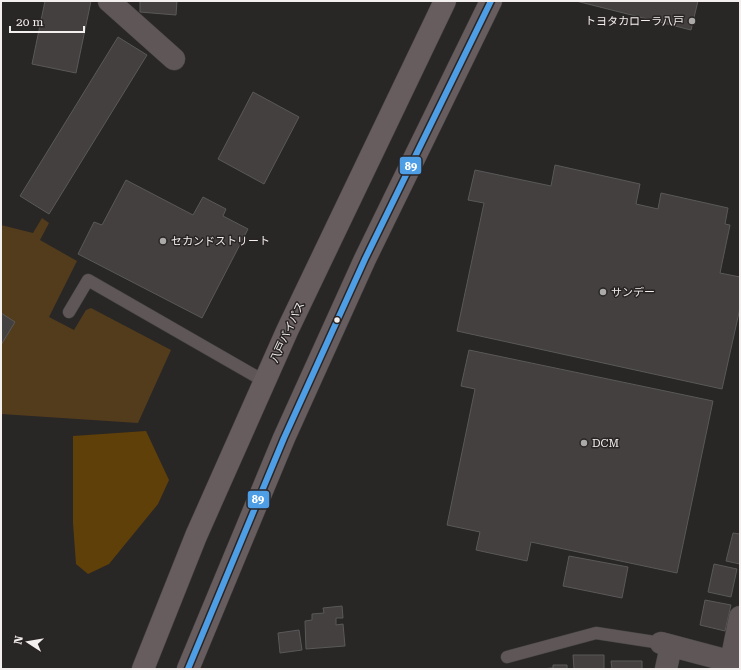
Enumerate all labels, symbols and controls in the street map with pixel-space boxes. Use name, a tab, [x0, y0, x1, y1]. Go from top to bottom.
scale bar	[10, 8, 84, 34]
text: 20 m	[16, 15, 43, 29]
place label: トヨタカローラ八戸	[585, 15, 684, 28]
marker: トヨタカローラ八戸	[687, 16, 697, 26]
line badge: 89	[399, 156, 422, 175]
text: 89	[405, 160, 417, 173]
place label: セカンドストリート	[171, 235, 270, 248]
marker: セカンドストリート	[158, 236, 168, 246]
place label: サンデー	[611, 286, 655, 299]
marker: サンデー	[598, 287, 608, 297]
street label: 八戸バイパス	[268, 300, 307, 365]
unlabelled marker	[332, 315, 342, 325]
place label: DCM	[592, 437, 619, 450]
marker: DCM	[579, 438, 589, 448]
line badge: 89	[247, 490, 270, 509]
text: 89	[252, 493, 264, 506]
north arrow	[8, 622, 48, 662]
text: N	[11, 634, 26, 646]

